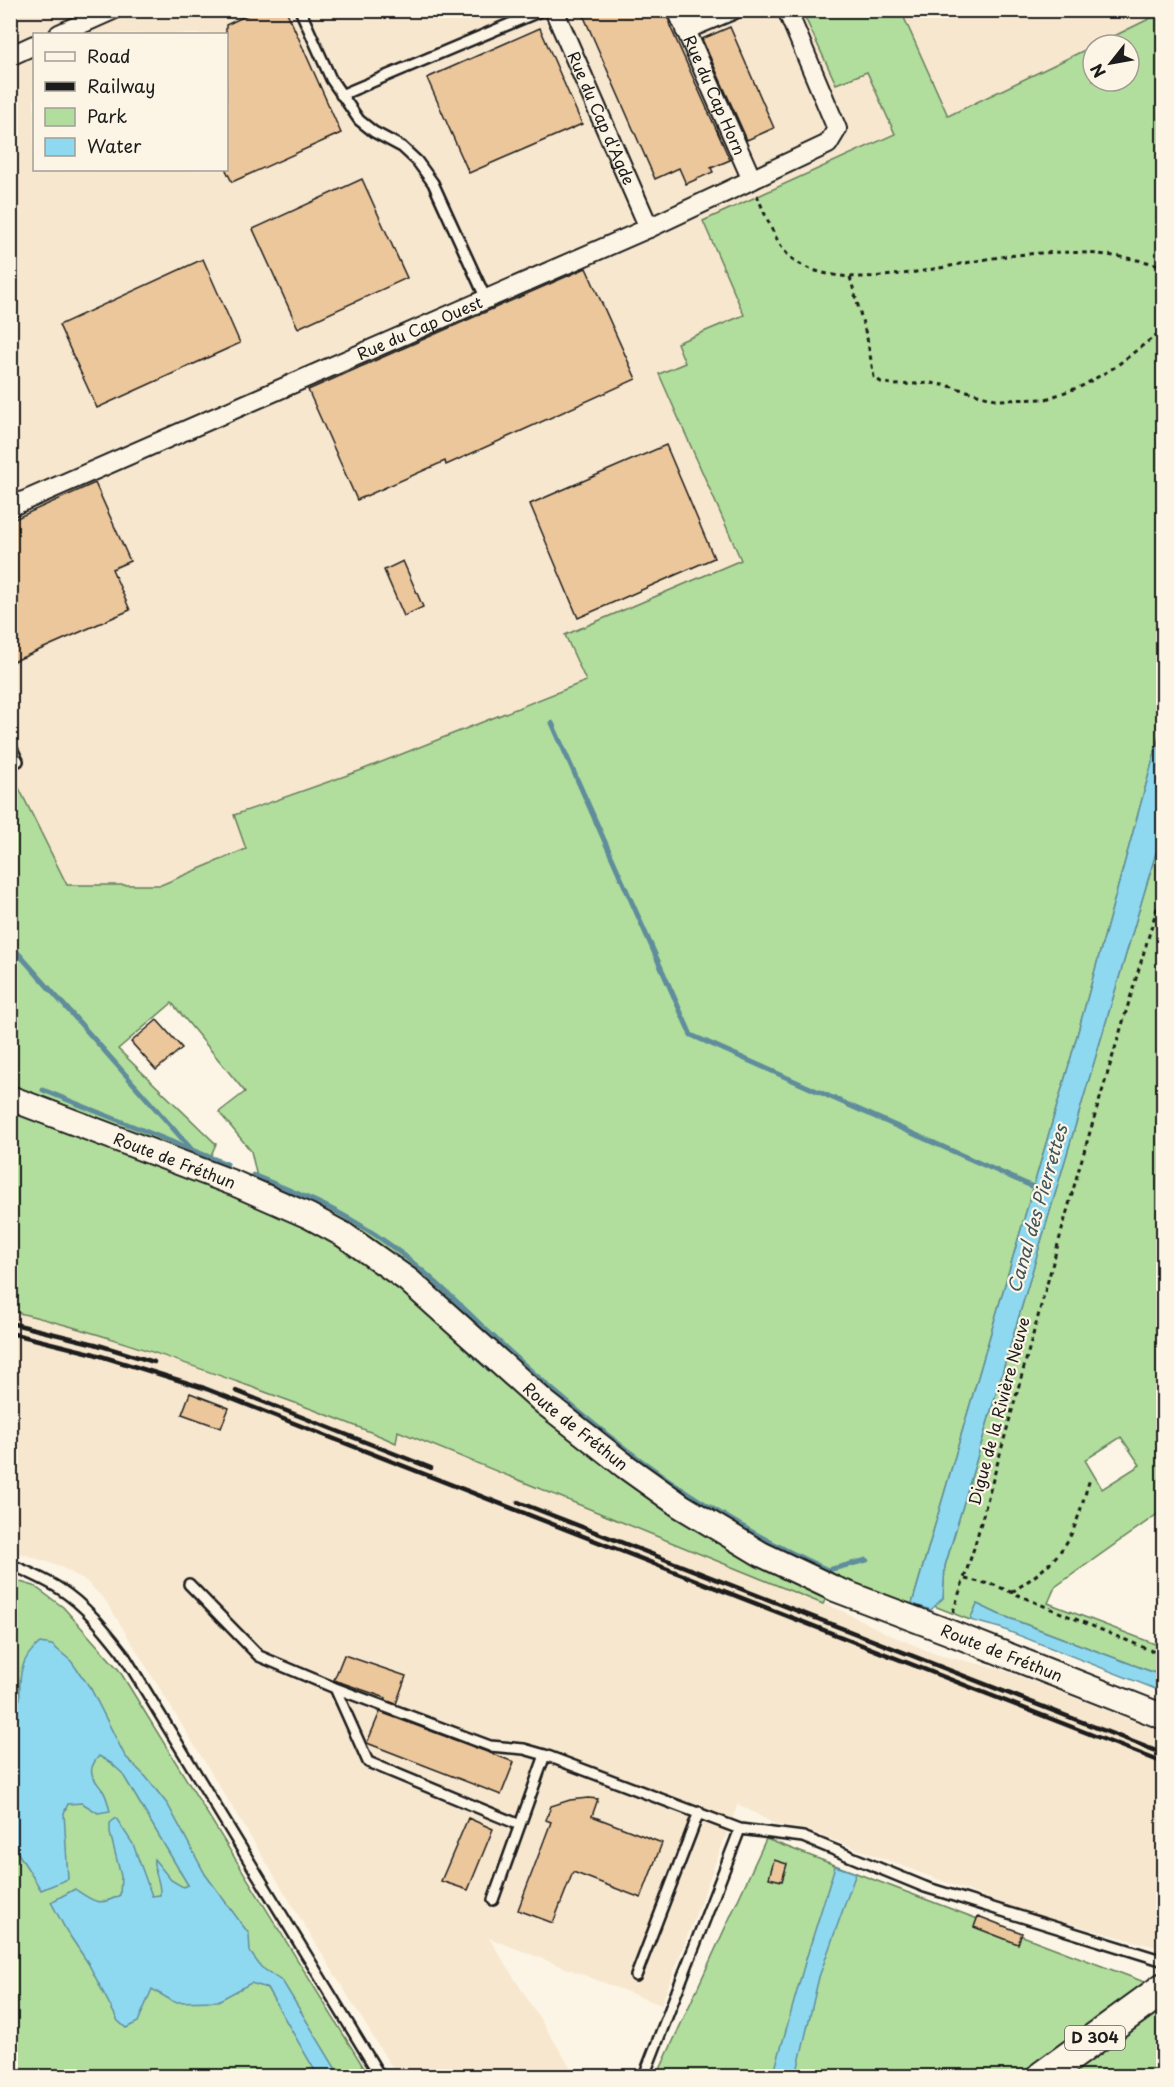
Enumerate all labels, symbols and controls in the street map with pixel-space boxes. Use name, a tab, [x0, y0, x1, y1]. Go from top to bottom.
street label: Rue du Cap Horn	[678, 31, 752, 159]
legend	[33, 33, 228, 171]
north arrow	[1081, 33, 1141, 93]
text: Road	[87, 42, 131, 69]
street label: Rue du Cap d'Agde	[562, 47, 642, 188]
text: N	[1084, 60, 1111, 83]
text: Railway	[87, 72, 155, 99]
text: Park	[87, 102, 127, 129]
text: Water	[87, 132, 142, 159]
street label: Rue du Cap Ouest	[353, 289, 486, 365]
water label: Canal des Pierrettes	[1000, 1120, 1074, 1296]
street label: Route de Fréthun	[110, 1125, 239, 1194]
street label: Digue de la Rivière Neuve	[961, 1314, 1035, 1507]
street label: Route de Fréthun	[518, 1376, 634, 1475]
street label: Route de Fréthun	[938, 1617, 1067, 1687]
road number: D 304	[1065, 2026, 1125, 2050]

